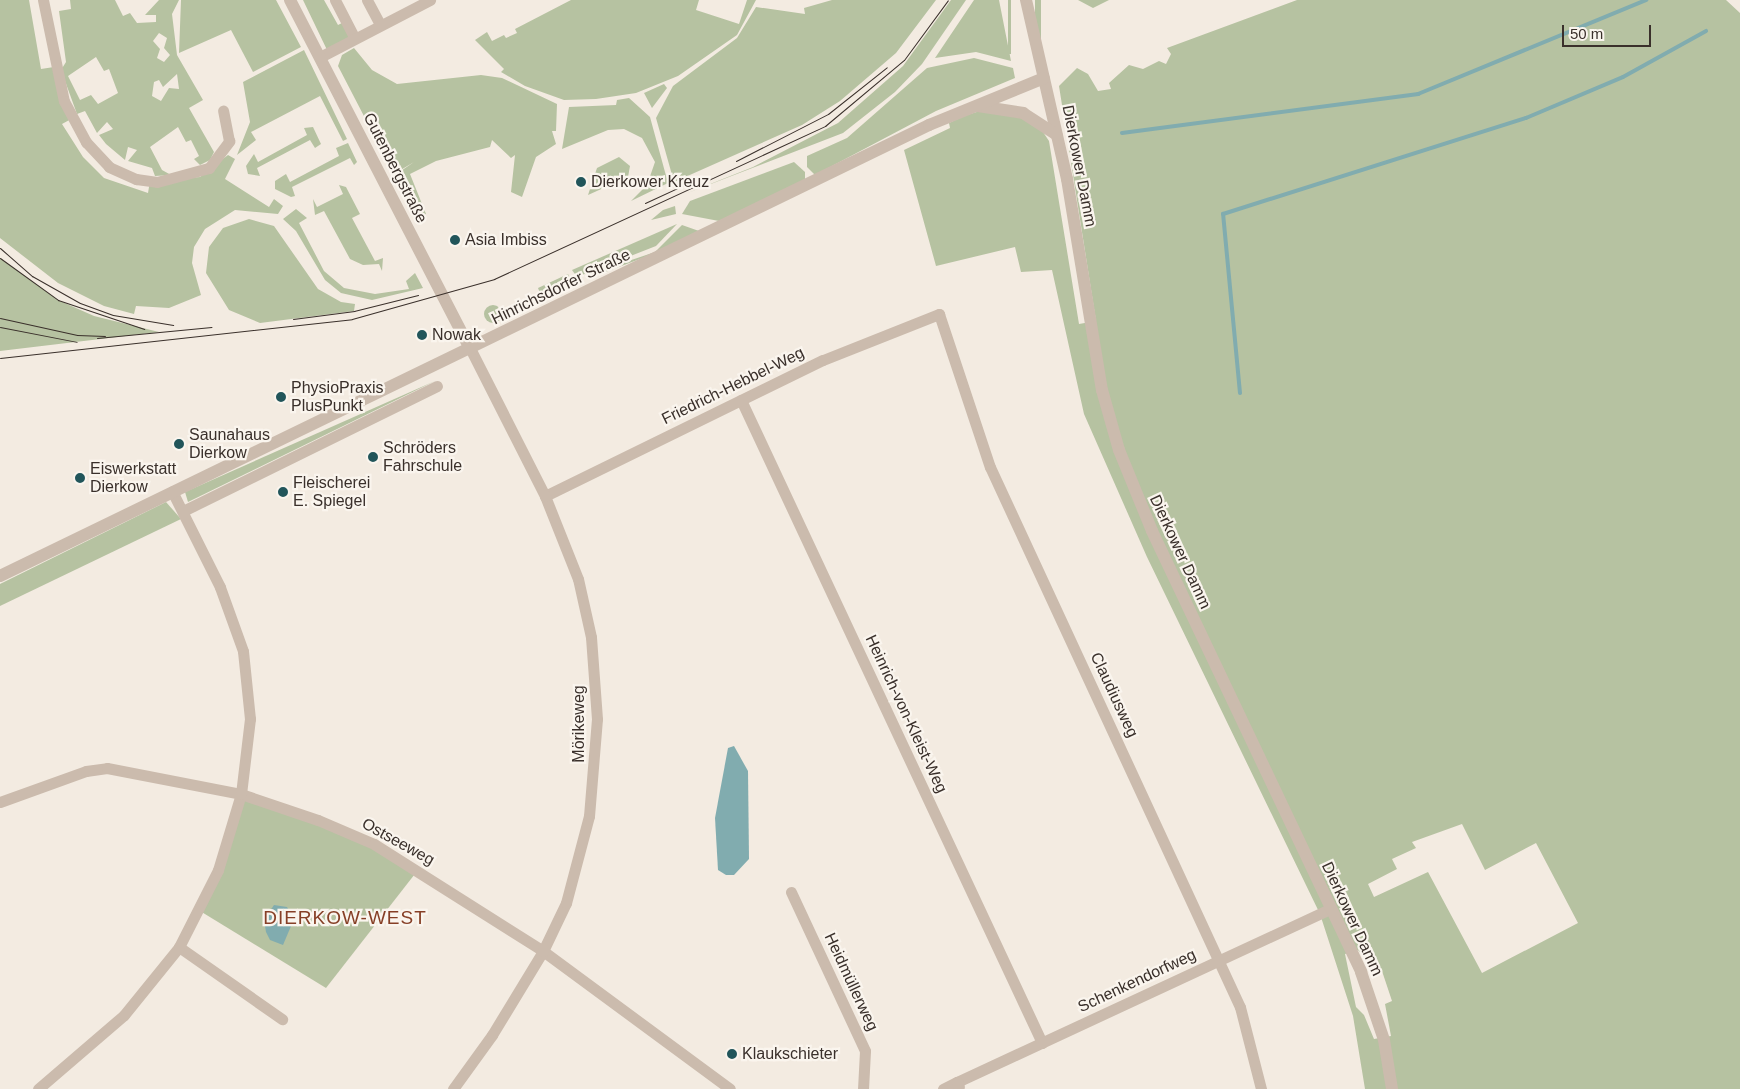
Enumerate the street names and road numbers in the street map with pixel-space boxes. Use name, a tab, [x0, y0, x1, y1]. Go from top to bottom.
street label: Dierkower Damm	[1058, 104, 1100, 228]
street label: Gutenbergstraße	[359, 110, 431, 226]
street label: Hinrichsdorfer Straße	[488, 245, 634, 329]
street label: Friedrich-Hebbel-Weg	[659, 343, 807, 429]
street label: Dierkower Damm	[1145, 492, 1215, 612]
street label: Heinrich-von-Kleist-Weg	[861, 632, 951, 796]
street label: Claudiusweg	[1086, 649, 1142, 741]
street label: Mörikeweg	[569, 685, 589, 763]
street label: Ostseeweg	[358, 814, 438, 870]
street label: Dierkower Damm	[1317, 859, 1387, 979]
street label: Heidmüllerweg	[820, 930, 882, 1034]
street label: Schenkendorfweg	[1075, 945, 1199, 1017]

